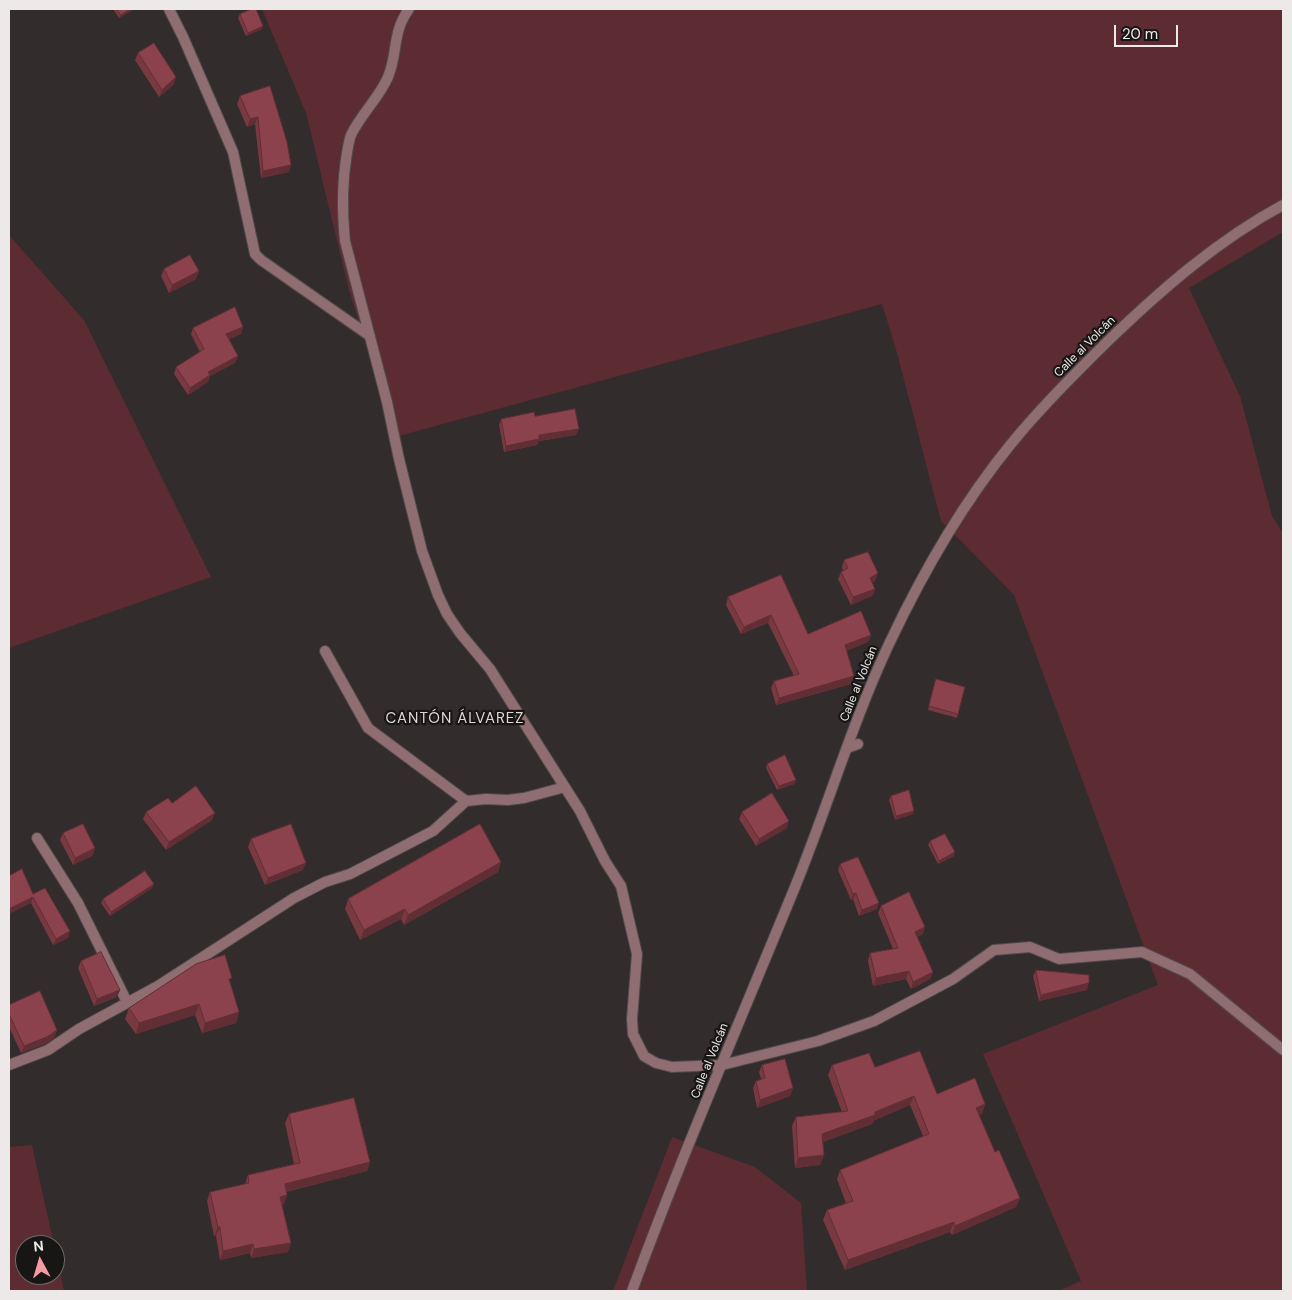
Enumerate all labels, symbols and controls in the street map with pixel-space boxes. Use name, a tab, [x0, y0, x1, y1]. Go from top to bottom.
scale bar	[1117, 15, 1181, 47]
text: 20 m	[1122, 24, 1158, 44]
street label: Calle al Volcán	[1052, 314, 1118, 380]
street label: Calle al Volcán	[837, 644, 881, 724]
district label: CANTÓN ÁLVAREZ	[384, 710, 526, 728]
street label: Calle al Volcán	[688, 1021, 732, 1101]
north arrow	[15, 1235, 65, 1285]
text: N	[33, 1237, 45, 1256]

